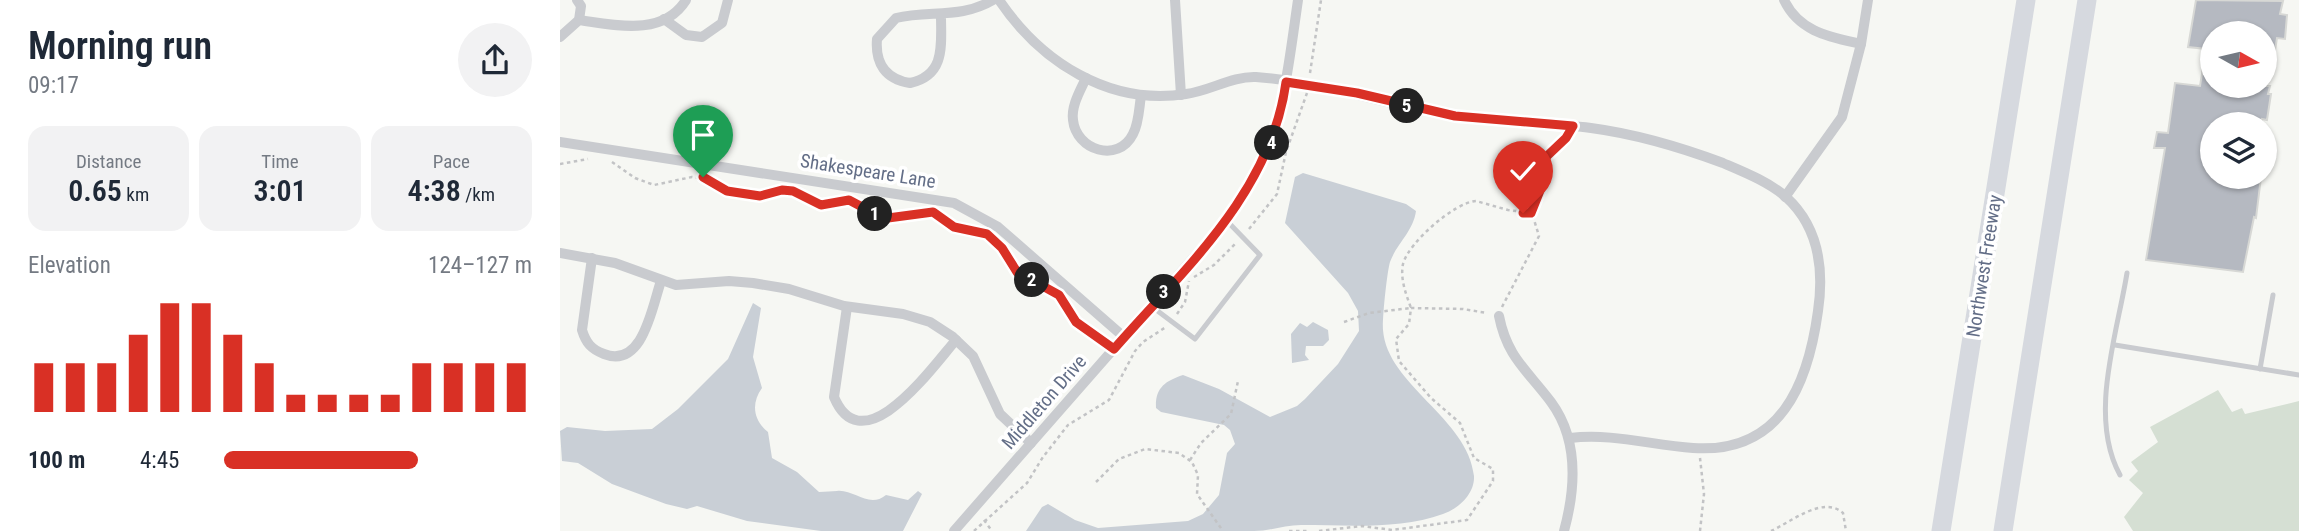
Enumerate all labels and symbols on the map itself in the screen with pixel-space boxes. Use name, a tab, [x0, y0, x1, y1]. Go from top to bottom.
north arrow	[2200, 21, 2277, 98]
pin: 5	[1390, 88, 1424, 124]
pin	[673, 105, 733, 177]
pin: 4	[1254, 125, 1290, 160]
pin	[1493, 141, 1553, 213]
street label: Shakespeare Lane	[799, 149, 937, 193]
street label: Northwest Freeway	[1961, 193, 2007, 339]
pin: 1	[858, 196, 892, 232]
pin: 2	[1014, 262, 1050, 298]
pin: 3	[1146, 274, 1182, 310]
street label: Middleton Drive	[997, 350, 1091, 454]

